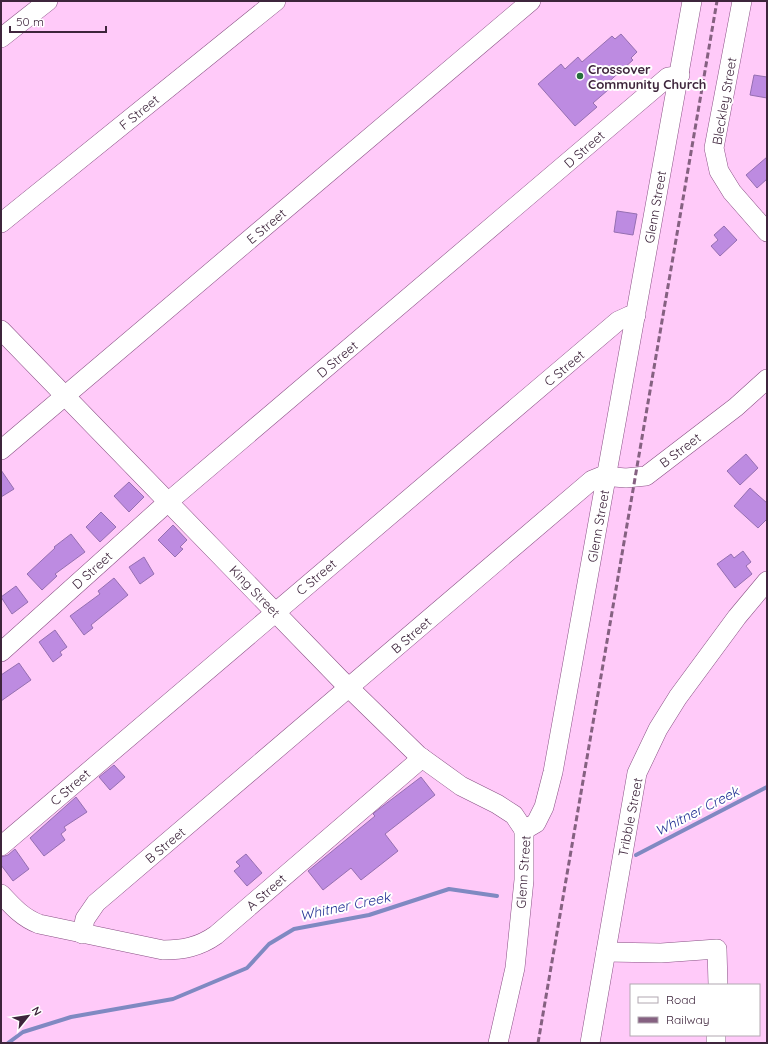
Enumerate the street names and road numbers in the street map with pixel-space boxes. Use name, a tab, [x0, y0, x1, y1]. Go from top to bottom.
street label: Bleckley Street	[708, 56, 740, 146]
street label: F Street	[116, 91, 162, 133]
street label: D Street	[560, 127, 608, 171]
street label: Glenn Street	[641, 169, 669, 245]
street label: E Street	[243, 205, 289, 247]
street label: D Street	[313, 337, 361, 381]
street label: C Street	[541, 347, 587, 389]
street label: B Street	[656, 429, 704, 471]
street label: Glenn Street	[584, 488, 612, 564]
street label: D Street	[69, 548, 115, 592]
street label: C Street	[293, 556, 339, 598]
street label: King Street	[226, 562, 284, 620]
street label: B Street	[388, 613, 434, 657]
street label: C Street	[47, 765, 93, 809]
street label: Tribble Street	[615, 776, 645, 858]
street label: B Street	[142, 824, 188, 866]
street label: Glenn Street	[512, 835, 534, 909]
street label: A Street	[243, 870, 289, 914]

